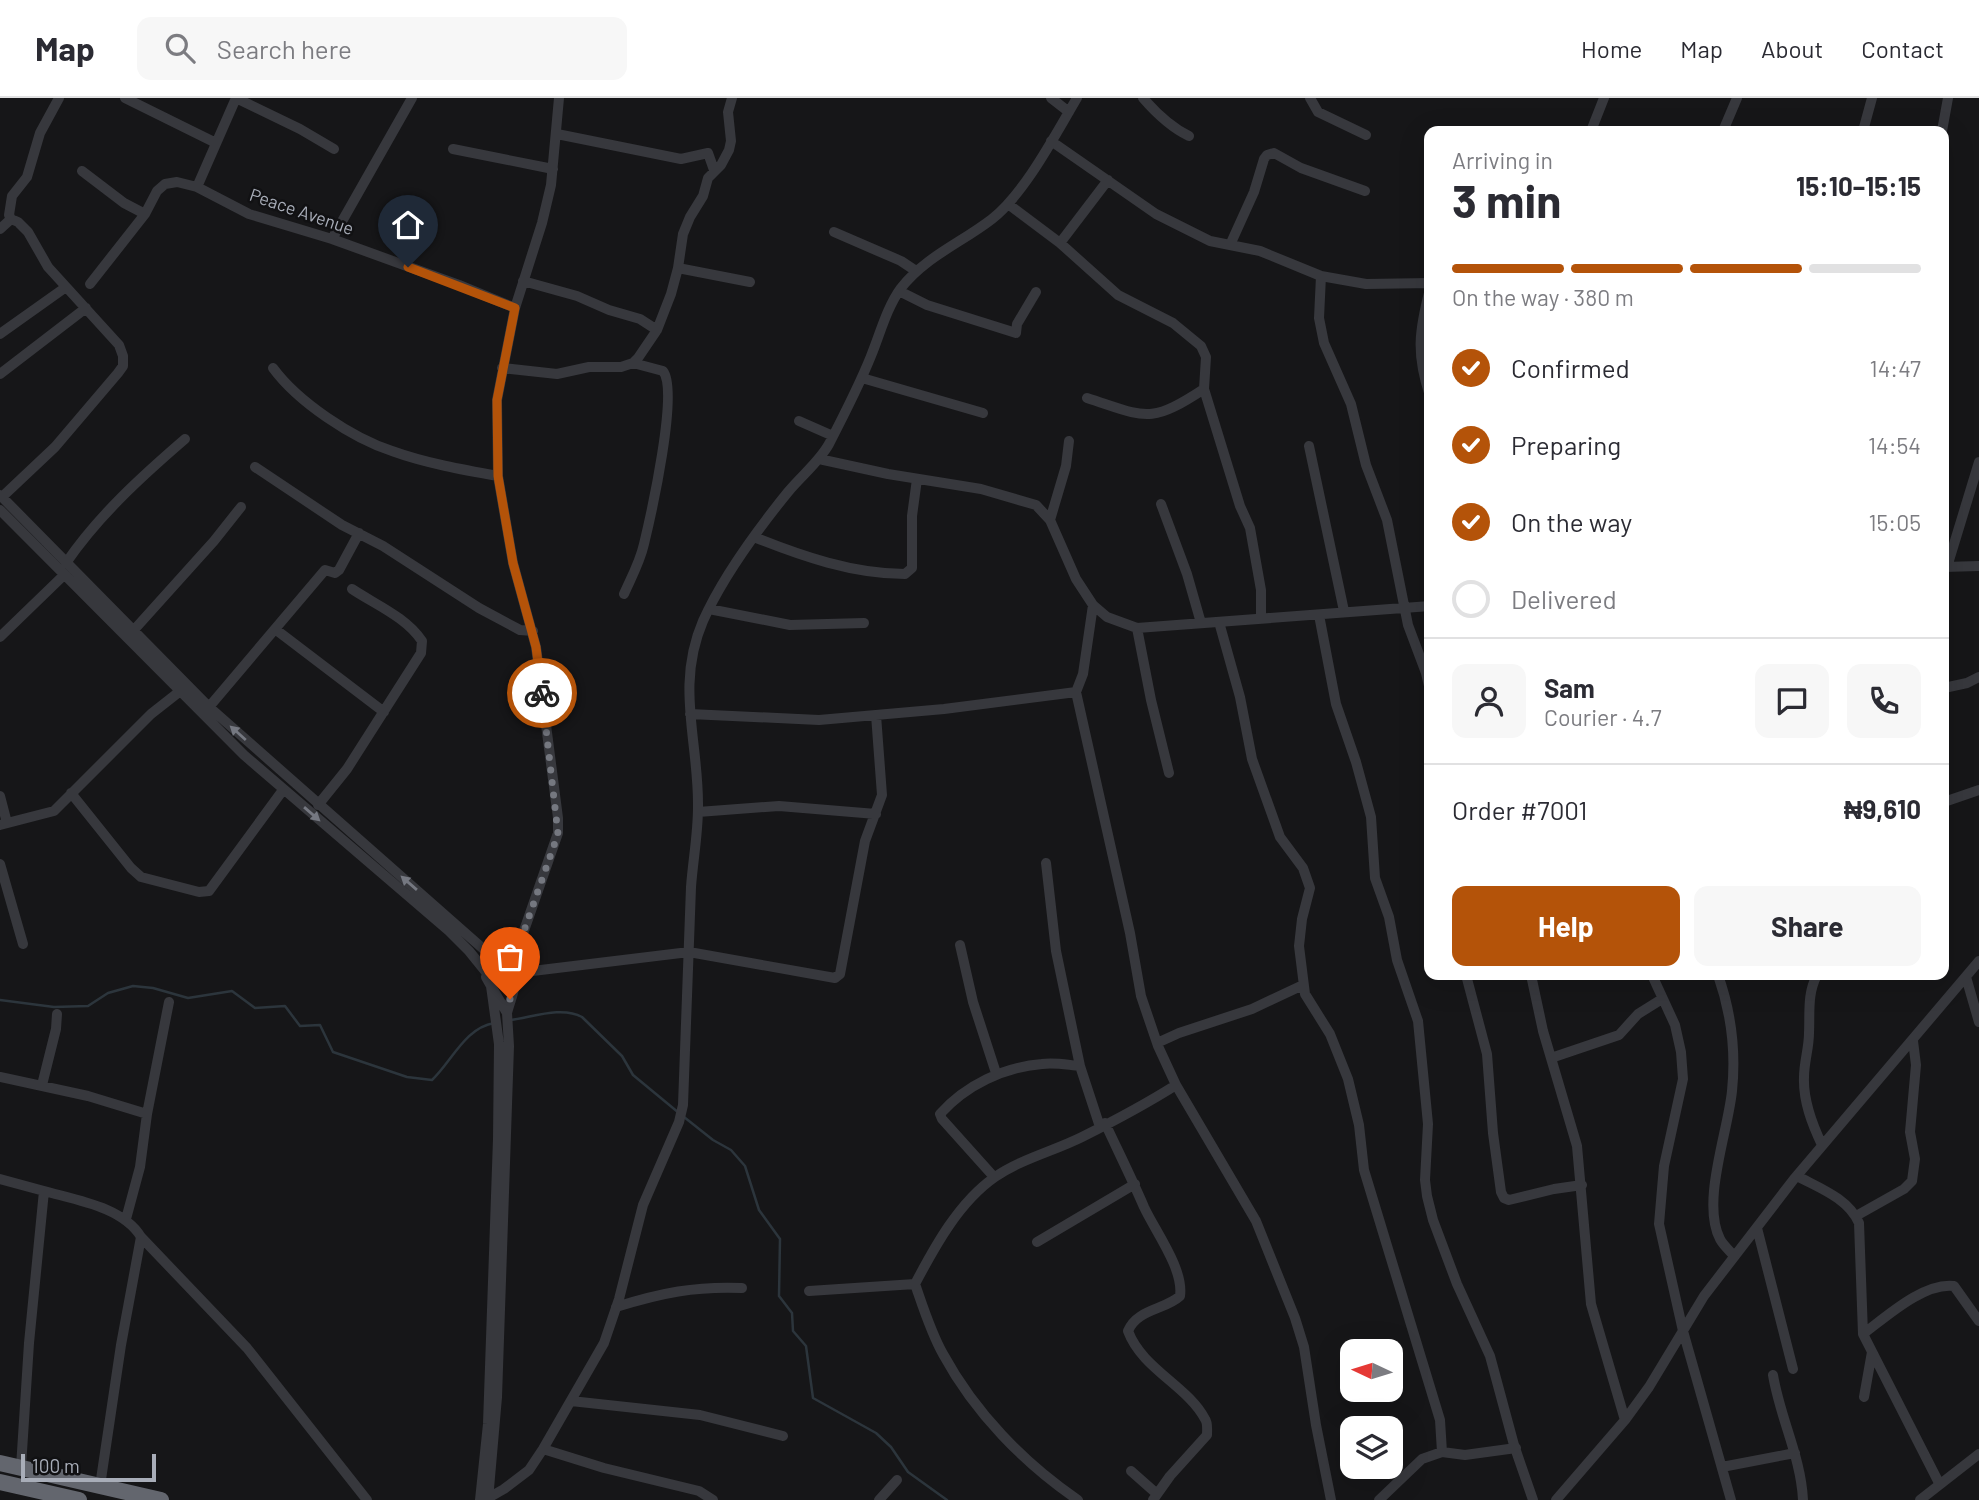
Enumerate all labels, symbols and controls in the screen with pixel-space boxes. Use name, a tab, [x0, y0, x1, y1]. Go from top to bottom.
search box	[137, 17, 627, 80]
text: Map	[35, 28, 95, 68]
icon: search	[161, 29, 199, 67]
text: Search here	[217, 33, 352, 64]
text: Home	[1581, 34, 1642, 63]
text: Map	[1680, 34, 1723, 63]
text: About	[1761, 34, 1823, 63]
text: Contact	[1861, 34, 1944, 63]
text: Arriving in	[1452, 146, 1553, 174]
text: 15:10–15:15	[1796, 170, 1921, 201]
text: 3 min	[1452, 172, 1561, 227]
street label: Peace Avenue	[247, 183, 357, 239]
pin	[378, 195, 438, 267]
icon: home	[389, 206, 427, 244]
text: On the way · 380 m	[1452, 283, 1634, 311]
icon: check	[1452, 349, 1490, 387]
text: Confirmed	[1511, 352, 1630, 383]
text: 14:47	[1870, 354, 1921, 382]
icon: check	[1452, 426, 1490, 464]
text: Preparing	[1511, 429, 1621, 460]
text: 14:54	[1868, 431, 1921, 459]
icon: check	[1452, 503, 1490, 541]
text: On the way	[1511, 506, 1632, 537]
text: 15:05	[1869, 508, 1921, 536]
text: Delivered	[1511, 583, 1617, 614]
courier	[507, 658, 577, 728]
button: person	[1452, 664, 1526, 738]
button: chat	[1755, 664, 1829, 738]
button: phone	[1847, 664, 1921, 738]
text: Sam	[1544, 672, 1595, 703]
icon: bike	[523, 674, 561, 712]
text: Courier · 4.7	[1544, 703, 1662, 731]
one-way arrow	[229, 726, 246, 741]
text: ₦9,610	[1844, 793, 1921, 824]
text: Order #7001	[1452, 794, 1587, 825]
one-way arrow	[303, 806, 320, 821]
one-way arrow	[400, 875, 418, 891]
button: Help	[1452, 886, 1680, 966]
button: Share	[1694, 886, 1921, 966]
pin	[480, 927, 540, 999]
icon: bag	[491, 938, 529, 976]
north arrow	[1340, 1339, 1404, 1402]
map controls	[1340, 1339, 1403, 1479]
button: layers	[1340, 1416, 1403, 1479]
scale bar	[21, 1451, 156, 1483]
text: 100 m	[32, 1454, 80, 1477]

